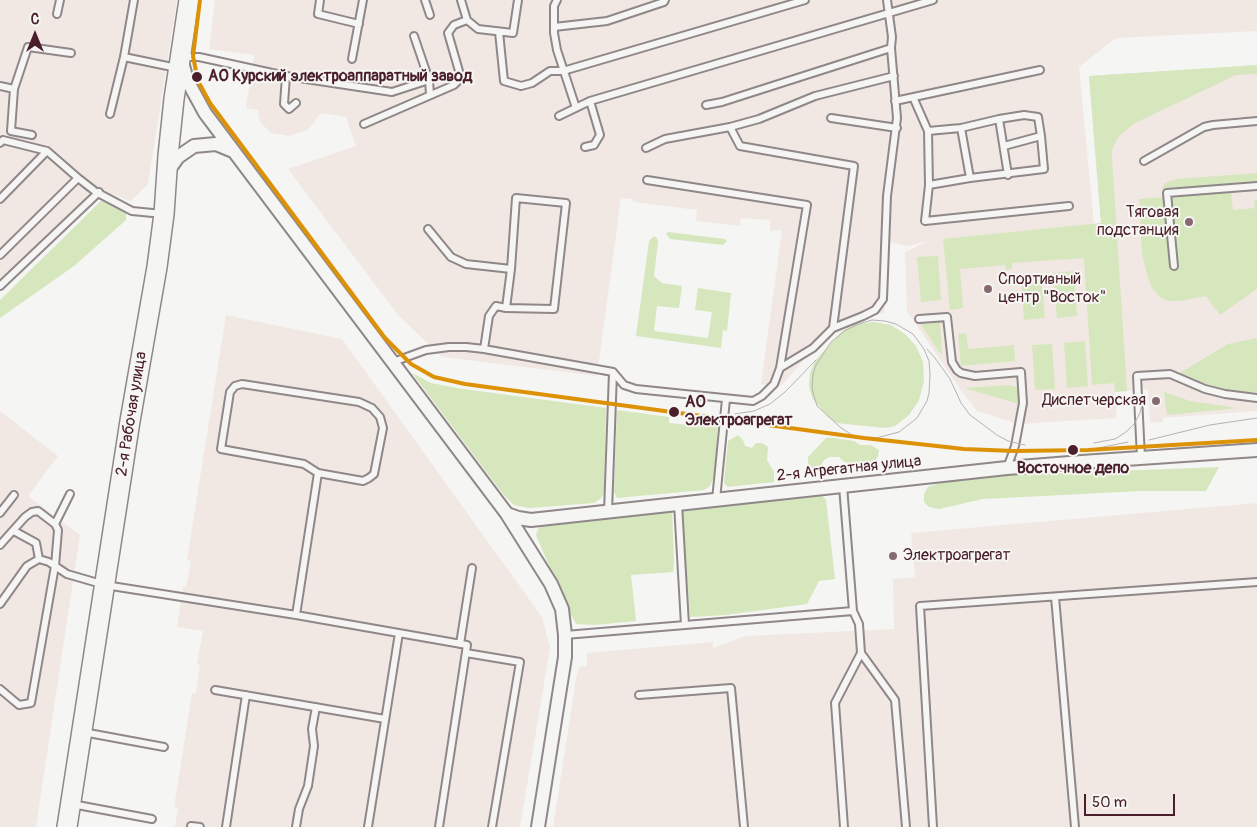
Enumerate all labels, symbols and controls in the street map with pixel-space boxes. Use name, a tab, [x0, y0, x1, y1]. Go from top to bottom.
north arrow	[10, 10, 60, 60]
text: С	[31, 11, 39, 28]
place label: АО Курский электроаппаратный завод	[208, 67, 472, 87]
marker: АО Курский электроаппаратный завод	[190, 70, 204, 84]
place label: Тяговая подстанция	[1097, 203, 1179, 241]
marker: Тяговая подстанция	[1183, 216, 1195, 228]
place label: Спортивный центр "Восток"	[998, 270, 1106, 308]
marker: Спортивный центр "Восток"	[982, 283, 994, 295]
street label: 2-я Рабочая улица	[113, 350, 151, 478]
place label: Диспетчерская	[1042, 391, 1146, 411]
place label: АО Электроагрегат	[685, 393, 793, 431]
marker: Диспетчерская	[1150, 395, 1162, 407]
marker: АО Электроагрегат	[667, 405, 681, 419]
marker: Восточное депо	[1066, 443, 1080, 457]
street label: 2-я Агрегатная улица	[776, 452, 922, 486]
place label: Восточное депо	[1017, 459, 1129, 479]
place label: Электроагрегат	[903, 546, 1011, 566]
marker: Электроагрегат	[887, 550, 899, 562]
scale bar	[1087, 784, 1178, 816]
text: 50 m	[1092, 793, 1127, 812]

